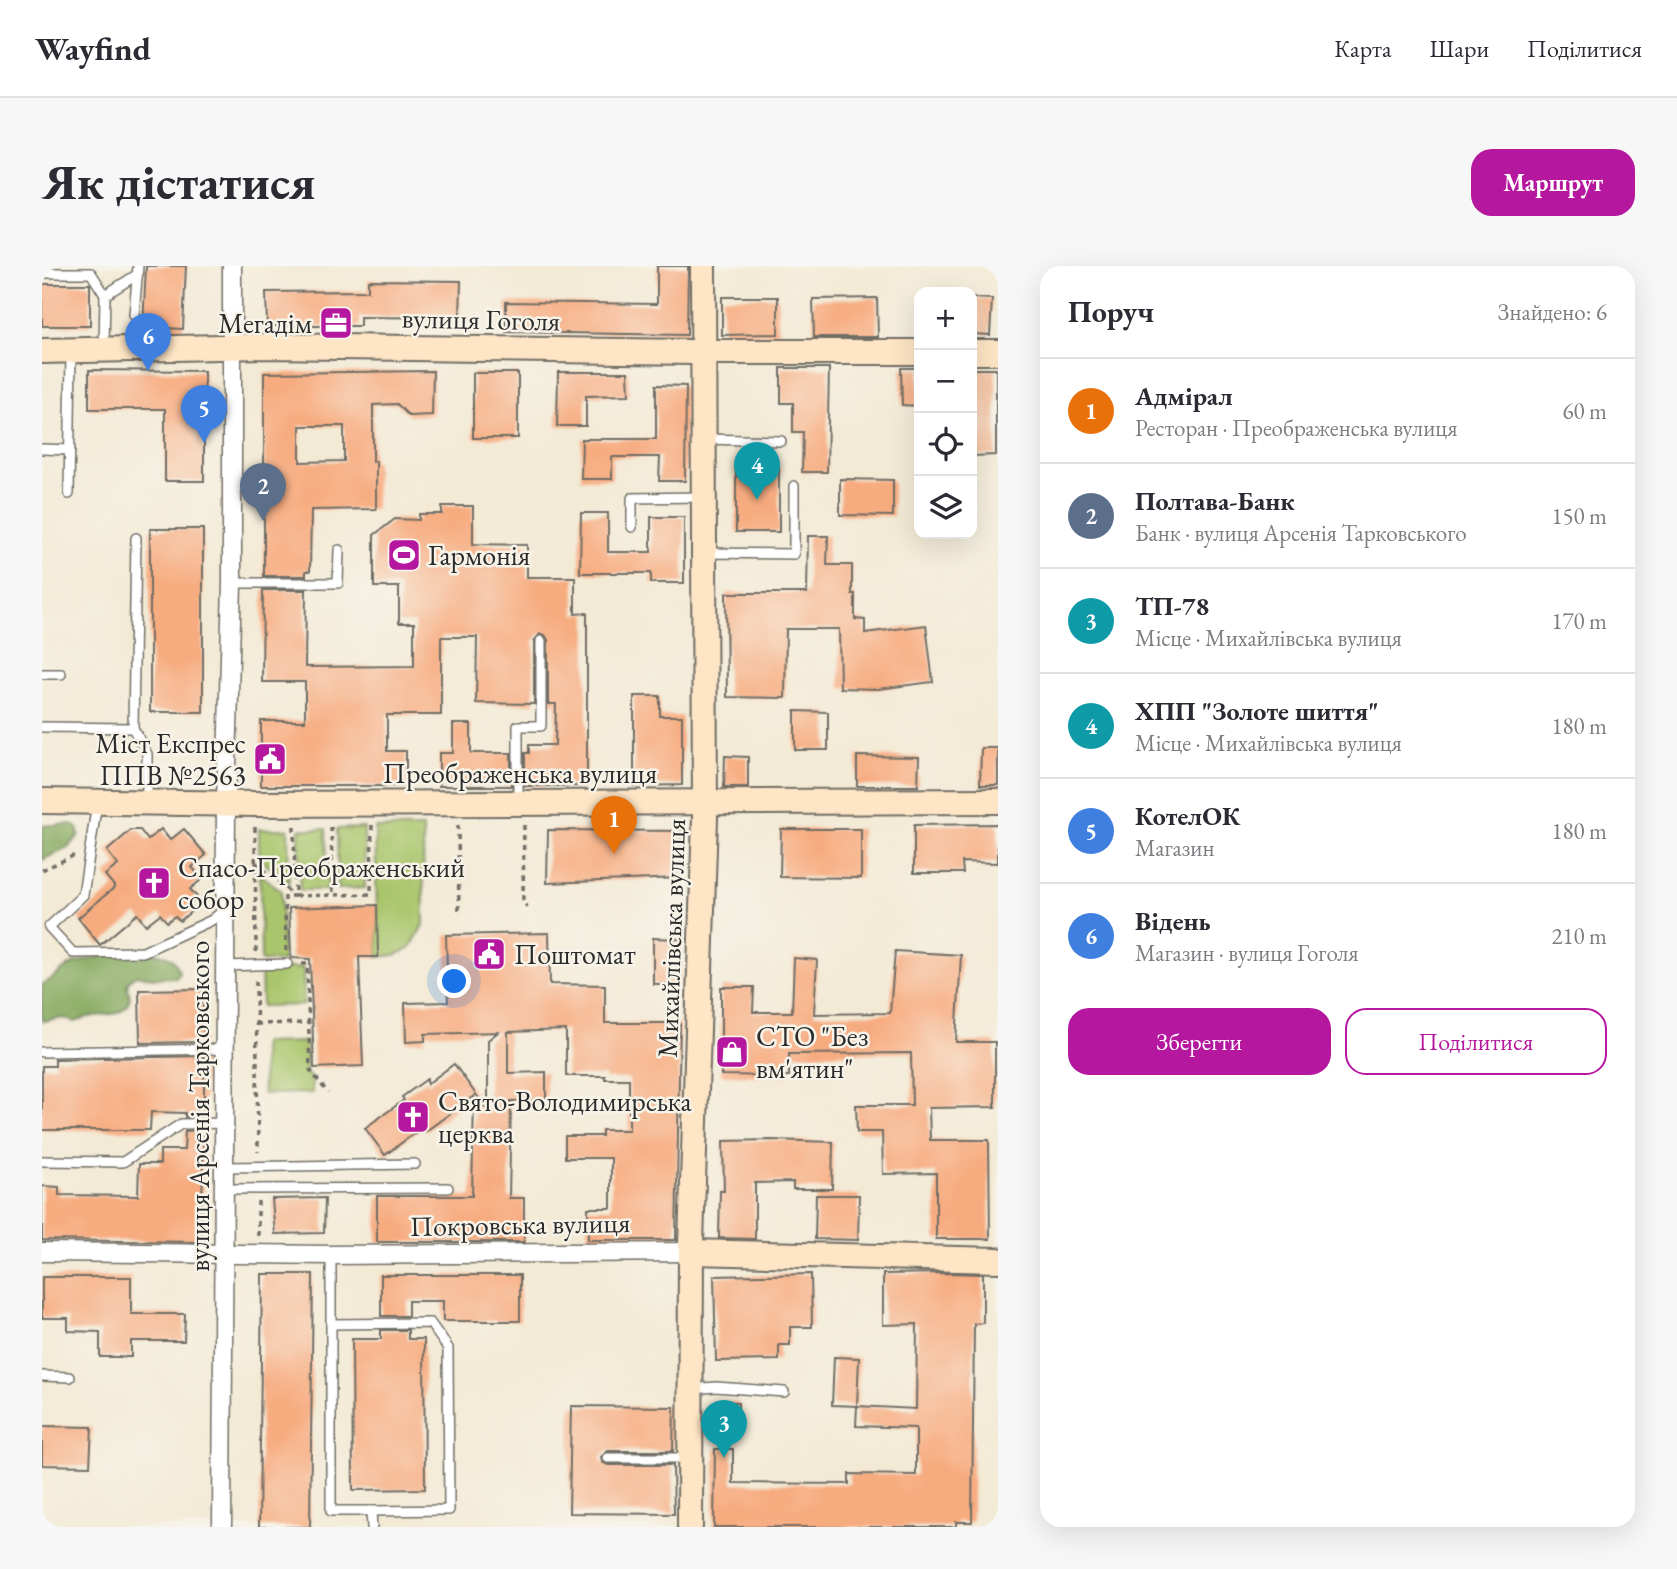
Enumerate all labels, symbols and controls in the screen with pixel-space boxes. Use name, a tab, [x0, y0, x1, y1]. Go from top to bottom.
text: Wayfind	[35, 27, 151, 70]
text: Карта	[1334, 33, 1392, 64]
text: Шари	[1430, 33, 1489, 64]
text: Поділитися	[1527, 33, 1642, 64]
button: Маршрут	[1471, 149, 1635, 216]
text: Як дістатися	[42, 150, 316, 214]
map controls	[914, 287, 977, 539]
button: +	[914, 287, 977, 350]
text: Поруч	[1068, 292, 1154, 331]
text: Знайдено: 6	[1498, 297, 1607, 327]
street label: вулиця Гоголя	[401, 300, 561, 338]
office icon: Мегадім	[317, 304, 355, 342]
place label: Мегадім	[218, 305, 312, 341]
pin: 6	[125, 313, 171, 371]
button: −	[914, 350, 977, 413]
text: Адмірал	[1135, 379, 1233, 413]
pin: 5	[181, 385, 227, 443]
text: 1	[1085, 396, 1097, 426]
text: 60 m	[1562, 396, 1607, 426]
button: locate	[914, 413, 977, 476]
text: Ресторан · Преображенська вулиця	[1135, 413, 1457, 443]
pin: 4	[734, 442, 780, 500]
pin: 2	[240, 463, 286, 521]
button: layers	[914, 476, 977, 539]
text: Полтава-Банк	[1135, 484, 1295, 518]
text: 2	[1085, 501, 1097, 531]
text: 150 m	[1551, 501, 1607, 531]
text: Банк · вулиця Арсенія Тарковського	[1135, 518, 1467, 548]
sports icon: Гармонія	[385, 536, 423, 574]
place label: Гармонія	[428, 537, 530, 573]
text: ТП-78	[1135, 589, 1209, 623]
text: 3	[1085, 606, 1097, 636]
text: 170 m	[1551, 606, 1607, 636]
text: Місце · Михайлівська вулиця	[1135, 623, 1402, 653]
text: ХПП "Золоте шиття"	[1135, 694, 1379, 728]
text: 4	[1085, 711, 1097, 741]
text: 180 m	[1551, 711, 1607, 741]
place label: Міст Експрес ППВ №2563	[95, 725, 246, 793]
text: Місце · Михайлівська вулиця	[1135, 728, 1402, 758]
public building icon: Міст Експрес ППВ №2563	[251, 740, 289, 778]
street label: Преображенська вулиця	[383, 755, 657, 791]
pin: 1	[591, 796, 637, 854]
text: КотелОК	[1135, 799, 1240, 833]
text: 5	[1085, 816, 1097, 846]
text: 180 m	[1551, 816, 1607, 846]
street label: Михайлівська вулиця	[649, 818, 693, 1058]
text: Магазин	[1135, 833, 1214, 863]
place label: Спасо-Преображенський собор	[178, 849, 465, 917]
church icon: Спасо-Преображенський собор	[135, 864, 173, 902]
text: Відень	[1135, 904, 1211, 938]
text: 6	[1085, 921, 1097, 951]
text: 210 m	[1551, 921, 1607, 951]
public building icon: Поштомат	[470, 935, 508, 973]
place label: Поштомат	[514, 936, 636, 972]
text: Магазин · вулиця Гоголя	[1135, 938, 1359, 968]
street label: вулиця Арсенія Тарковського	[181, 940, 217, 1272]
your location	[437, 964, 471, 998]
button: Зберегти	[1068, 1008, 1331, 1075]
button: Поділитися	[1345, 1008, 1607, 1075]
place label: СТО "Без вм'ятин"	[756, 1018, 868, 1086]
shop icon: СТО "Без вм'ятин"	[713, 1033, 751, 1071]
place label: Свято-Володимирська церква	[438, 1083, 693, 1151]
church icon: Свято-Володимирська церква	[394, 1098, 432, 1136]
street label: Покровська вулиця	[409, 1204, 631, 1244]
pin: 3	[701, 1400, 747, 1458]

